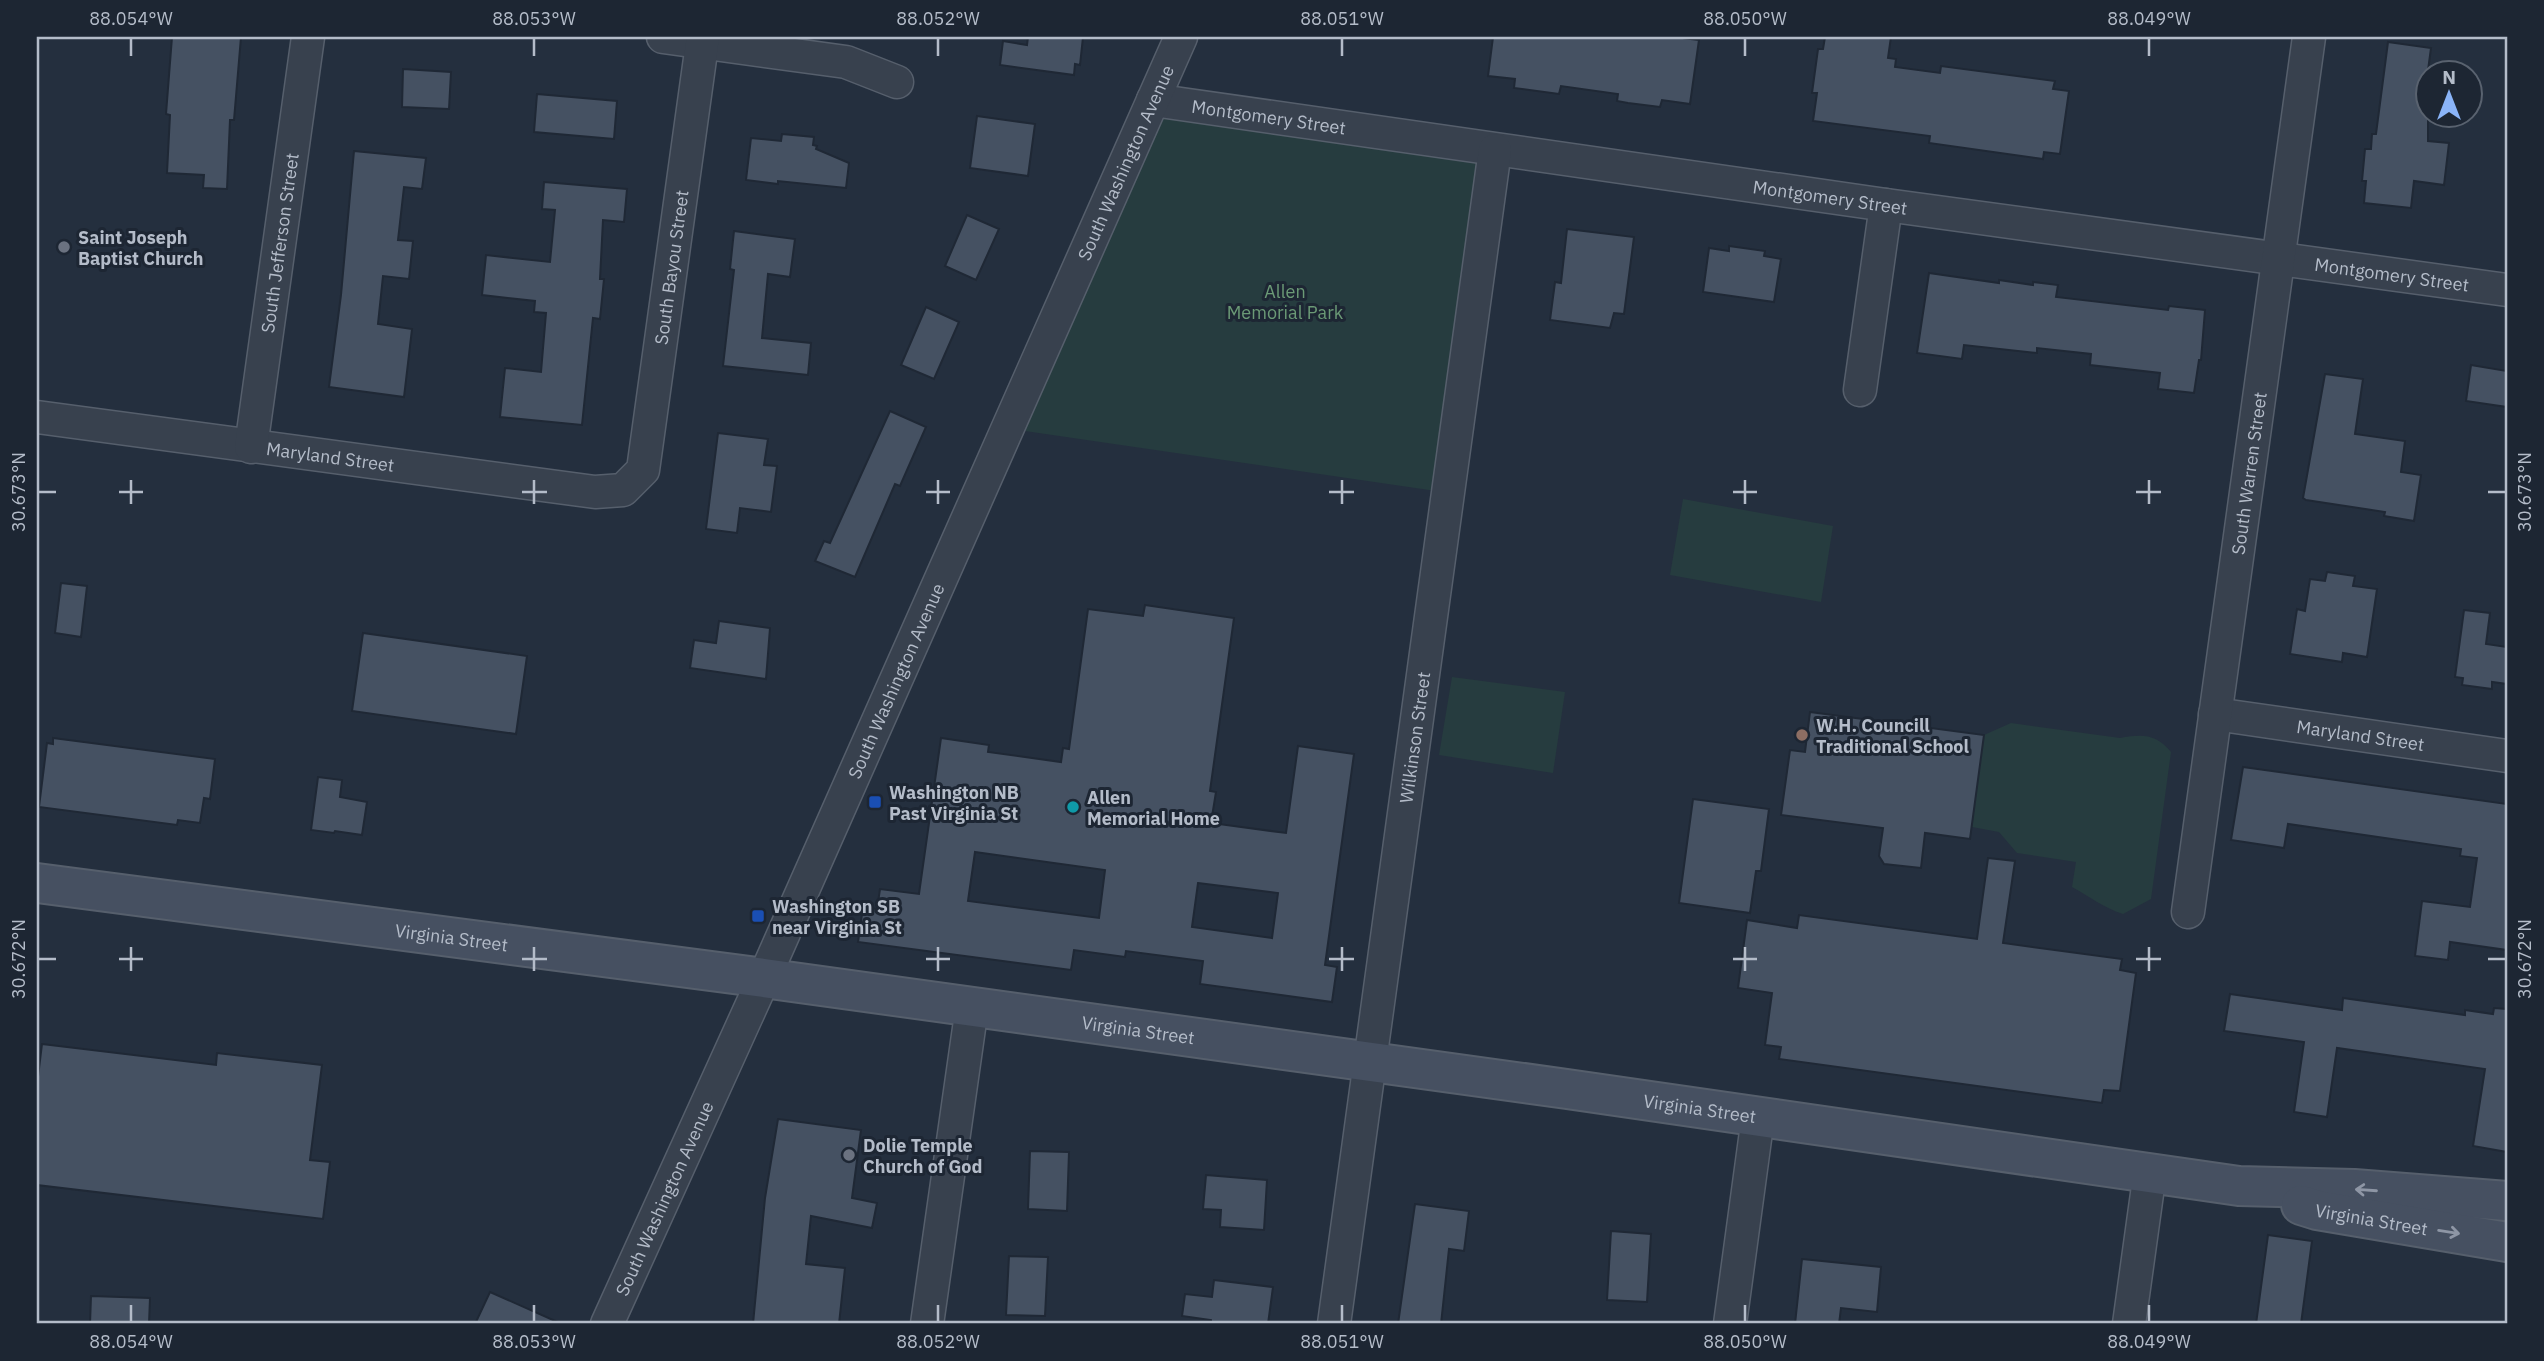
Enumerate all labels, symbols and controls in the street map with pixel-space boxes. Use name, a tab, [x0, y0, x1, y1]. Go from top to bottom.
text: 88.054°W	[89, 7, 173, 30]
text: 88.053°W	[492, 7, 576, 30]
text: 88.052°W	[896, 7, 980, 30]
text: 88.051°W	[1300, 7, 1384, 30]
text: 88.050°W	[1703, 7, 1787, 30]
text: 88.049°W	[2107, 7, 2191, 30]
north arrow	[2414, 60, 2484, 130]
street label: South Washington Avenue	[1072, 61, 1179, 264]
text: N	[2442, 65, 2456, 89]
street label: Montgomery Street	[1190, 94, 1347, 139]
street label: South Jefferson Street	[255, 151, 303, 334]
street label: Montgomery Street	[1751, 175, 1909, 219]
street label: South Bayou Street	[649, 189, 693, 346]
place label: Saint Joseph Baptist Church	[78, 226, 204, 270]
marker: Saint Joseph Baptist Church	[56, 239, 72, 255]
street label: Montgomery Street	[2313, 252, 2470, 296]
park label: Allen Memorial Park	[1227, 280, 1344, 324]
street label: South Warren Street	[2226, 390, 2271, 556]
street label: Maryland Street	[265, 436, 396, 476]
text: 30.673°N	[7, 452, 30, 532]
text: 30.673°N	[2513, 452, 2536, 532]
street label: South Washington Avenue	[842, 579, 949, 782]
street label: Wilkinson Street	[1394, 670, 1435, 805]
place label: W.H. Councill Traditional School	[1816, 714, 1969, 758]
street label: Maryland Street	[2295, 714, 2426, 755]
marker: W.H. Councill Traditional School	[1794, 727, 1810, 743]
place label: Washington NB Past Virginia St	[889, 781, 1019, 825]
place label: Allen Memorial Home	[1087, 786, 1220, 830]
marker: Washington NB Past Virginia St	[867, 794, 883, 810]
marker: Allen Memorial Home	[1065, 799, 1081, 815]
place label: Washington SB near Virginia St	[772, 895, 902, 939]
marker: Washington SB near Virginia St	[750, 908, 766, 924]
street label: Virginia Street	[394, 918, 509, 956]
text: 30.672°N	[7, 919, 30, 999]
text: 30.672°N	[2513, 919, 2536, 999]
street label: Virginia Street	[1080, 1011, 1196, 1049]
street label: Virginia Street	[1642, 1089, 1758, 1128]
street label: South Washington Avenue	[610, 1097, 718, 1299]
place label: Dolie Temple Church of God	[863, 1134, 982, 1178]
marker: Dolie Temple Church of God	[841, 1147, 857, 1163]
one-way arrow	[2355, 1183, 2378, 1196]
street label: Virginia Street	[2313, 1198, 2429, 1240]
one-way arrow	[2437, 1226, 2460, 1239]
text: 88.054°W	[89, 1330, 173, 1353]
text: 88.053°W	[492, 1330, 576, 1353]
text: 88.052°W	[896, 1330, 980, 1353]
text: 88.051°W	[1300, 1330, 1384, 1353]
text: 88.050°W	[1703, 1330, 1787, 1353]
text: 88.049°W	[2107, 1330, 2191, 1353]

